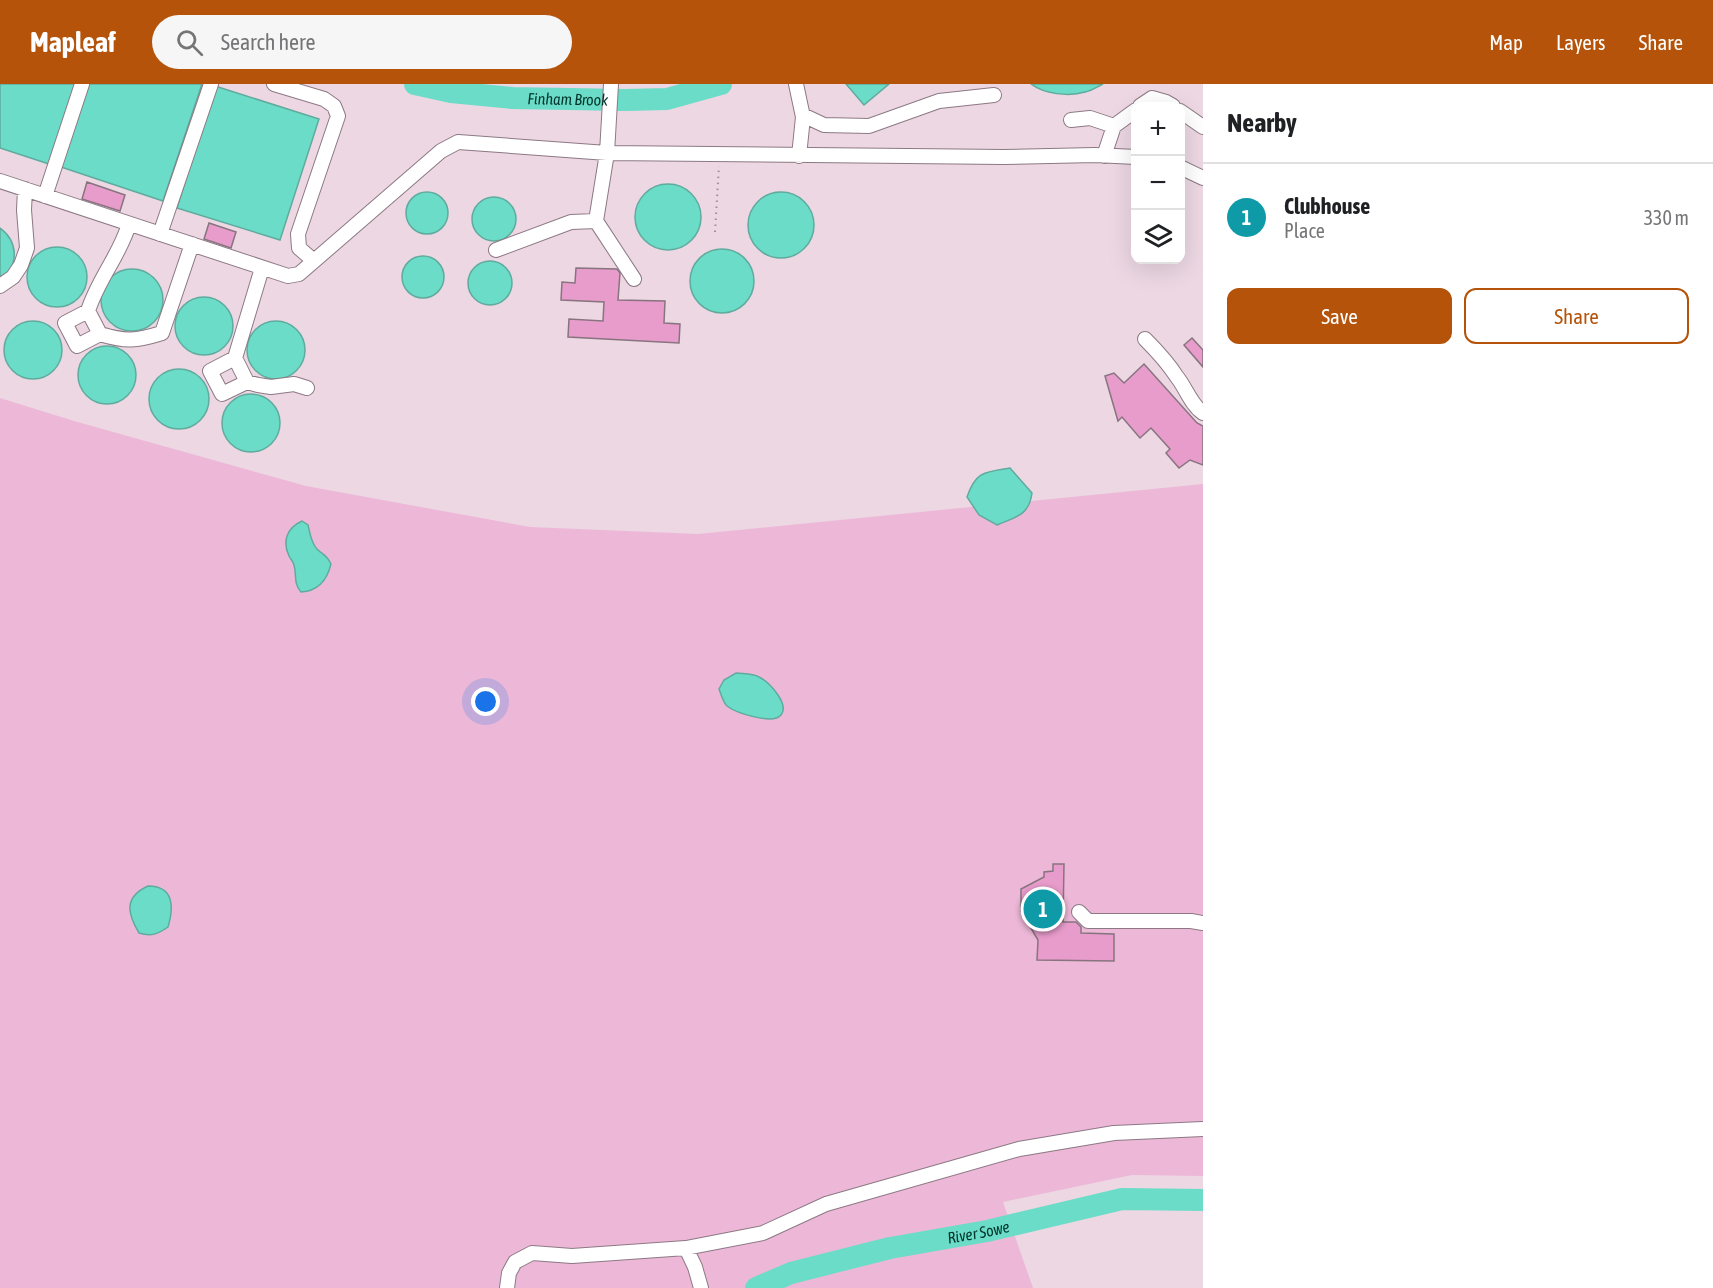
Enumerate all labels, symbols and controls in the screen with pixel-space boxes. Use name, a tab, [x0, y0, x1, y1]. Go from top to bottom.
search box	[152, 15, 572, 69]
text: Mapleaf	[30, 26, 116, 58]
icon: search	[173, 26, 206, 59]
text: Search here	[221, 29, 316, 55]
text: Map	[1489, 30, 1523, 54]
text: Layers	[1556, 30, 1606, 54]
text: Share	[1639, 30, 1683, 54]
water label: Finham Brook	[527, 89, 609, 109]
map controls	[1131, 102, 1185, 264]
button: +	[1131, 102, 1185, 156]
text: Nearby	[1227, 108, 1297, 138]
button: −	[1131, 156, 1185, 210]
text: Clubhouse	[1284, 193, 1370, 219]
text: 1	[1242, 206, 1251, 229]
text: 330 m	[1644, 206, 1689, 229]
button: layers	[1131, 210, 1185, 264]
text: Place	[1284, 219, 1325, 242]
button: Save	[1227, 288, 1452, 344]
button: Share	[1464, 288, 1689, 344]
your location	[471, 687, 500, 716]
pin: 1	[1024, 886, 1062, 932]
water label: River Sowe	[946, 1217, 1011, 1247]

